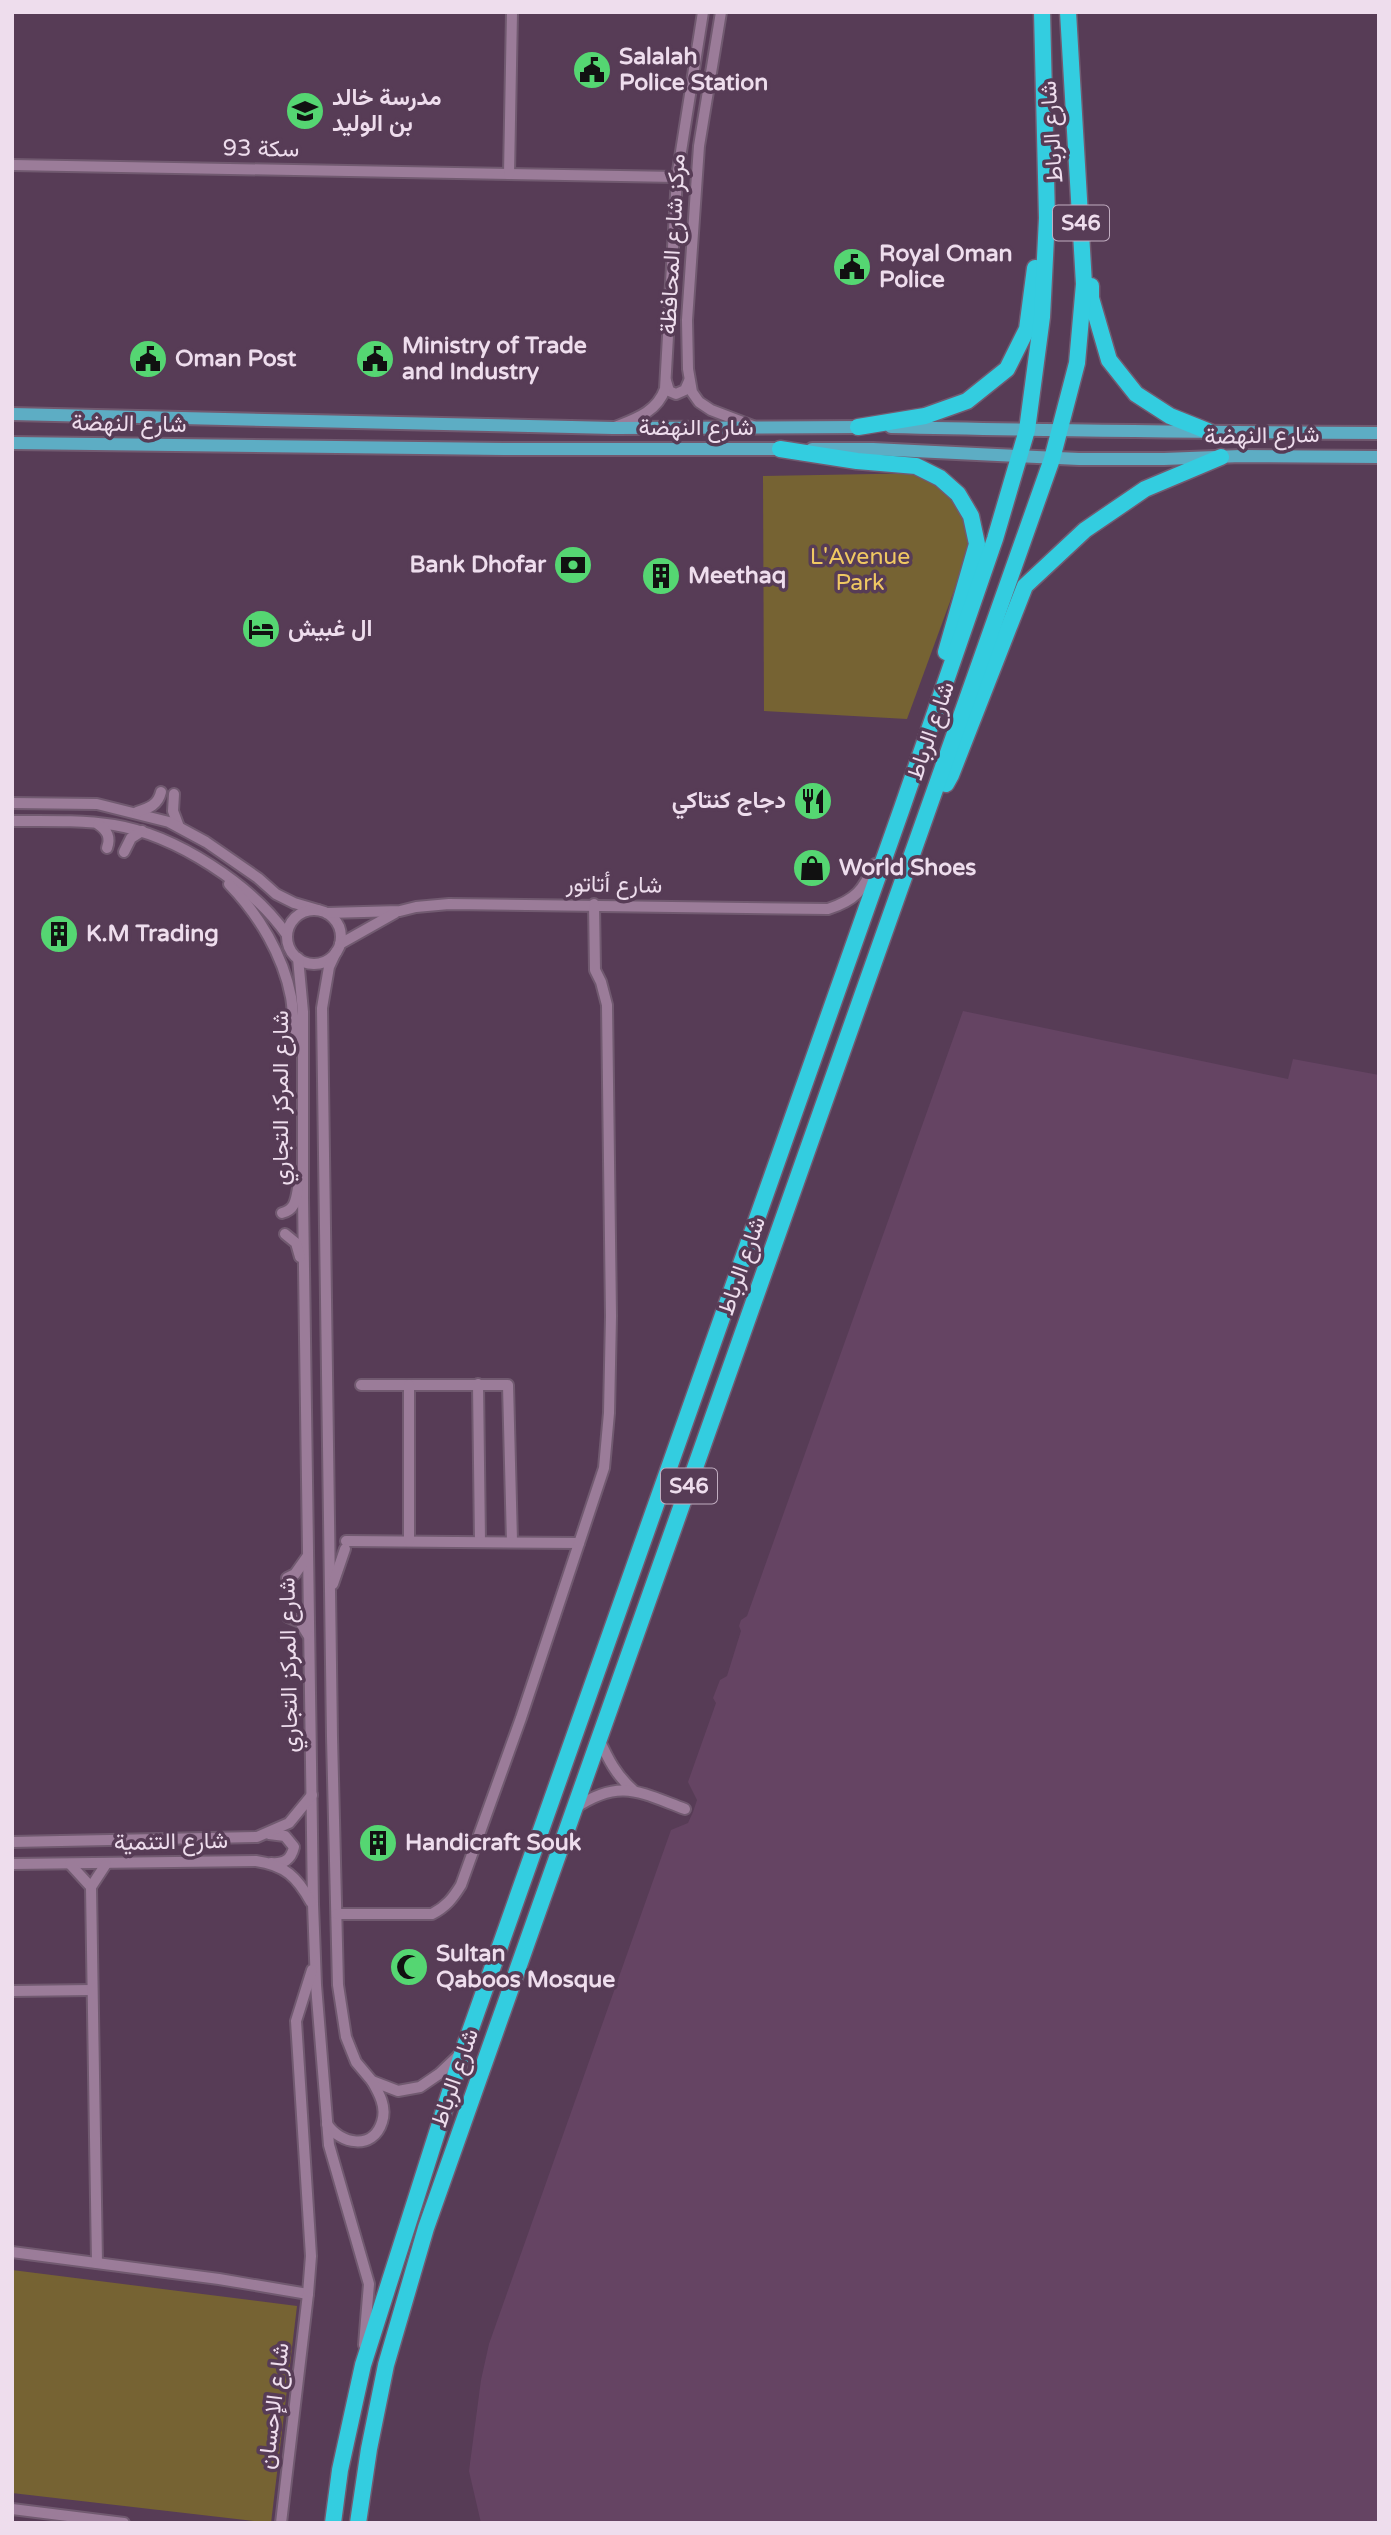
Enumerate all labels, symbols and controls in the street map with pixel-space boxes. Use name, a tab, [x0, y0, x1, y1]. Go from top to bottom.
place label: Salalah Police Station	[619, 43, 768, 97]
public building icon: Salalah Police Station	[571, 49, 613, 91]
street label: شارع الرباط	[1034, 80, 1071, 184]
place label: مدرسة خالد بن الوليد	[332, 84, 441, 138]
school or university icon: مدرسة خالد بن الوليد	[284, 90, 326, 132]
street label: سكة 93	[222, 134, 300, 164]
street label: مركز شارع المحافظة	[654, 153, 693, 335]
road number: S46	[1053, 206, 1109, 241]
place label: Royal Oman Police	[879, 240, 1013, 294]
public building icon: Royal Oman Police	[831, 246, 873, 288]
place label: Ministry of Trade and Industry	[402, 332, 587, 386]
public building icon: Oman Post	[127, 338, 169, 380]
public building icon: Ministry of Trade and Industry	[354, 338, 396, 380]
place label: Oman Post	[175, 345, 297, 373]
street label: شارع النهضة	[71, 409, 187, 440]
street label: شارع النهضة	[638, 414, 754, 443]
street label: شارع النهضة	[1204, 421, 1320, 452]
park label: L'Avenue Park	[810, 543, 910, 597]
bank icon: Bank Dhofar	[552, 544, 594, 586]
place label: Bank Dhofar	[410, 551, 547, 579]
building icon: Meethaq	[640, 555, 682, 597]
place label: Meethaq	[688, 562, 786, 590]
hotel icon: ال غبيش	[240, 608, 282, 650]
place label: ال غبيش	[288, 615, 372, 643]
street label: شارع الرباط	[901, 678, 962, 784]
restaurant icon: دجاج كنتاكي	[792, 780, 834, 822]
place label: دجاج كنتاكي	[672, 787, 786, 820]
shop icon: World Shoes	[791, 847, 833, 889]
place label: World Shoes	[839, 854, 976, 882]
street label: شارع أتاتور	[565, 870, 662, 901]
building icon: K.M Trading	[38, 913, 80, 955]
place label: K.M Trading	[86, 920, 219, 948]
street label: شارع المركز التجاري	[267, 1010, 299, 1186]
street label: شارع الرباط	[712, 1213, 773, 1319]
road number: S46	[661, 1468, 717, 1504]
street label: شارع المركز التجاري	[273, 1577, 309, 1753]
building icon: Handicraft Souk	[357, 1822, 399, 1864]
street label: شارع التنمية	[114, 1827, 228, 1858]
place label: Handicraft Souk	[405, 1829, 582, 1857]
place label: Sultan Qaboos Mosque	[436, 1940, 615, 1994]
mosque icon: Sultan Qaboos Mosque	[388, 1946, 430, 1988]
street label: شارع الرباط	[425, 2025, 486, 2131]
street label: شارع الإحسان	[252, 2341, 297, 2471]

